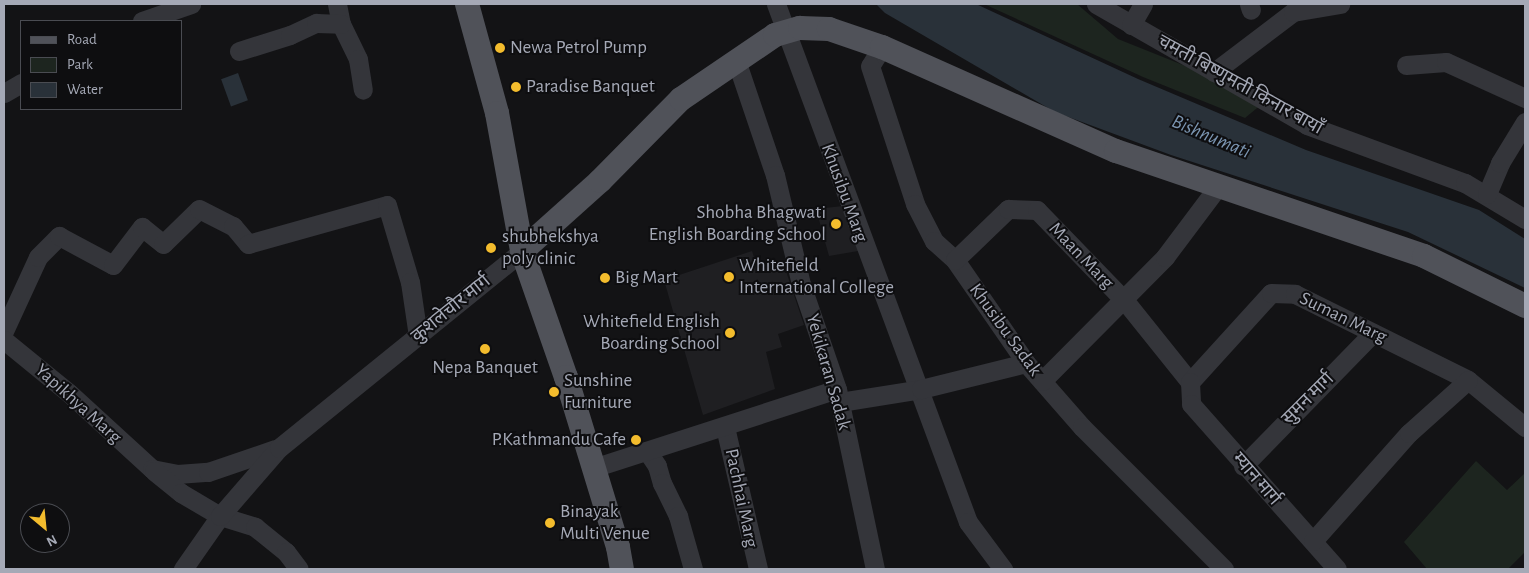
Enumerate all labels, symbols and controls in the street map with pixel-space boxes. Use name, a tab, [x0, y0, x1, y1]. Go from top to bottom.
legend	[20, 20, 182, 110]
street label: चमती बिष्णुमती किनार बायाँ	[1153, 30, 1327, 140]
text: Road	[67, 32, 97, 47]
place label: Newa Petrol Pump	[510, 37, 647, 59]
marker: Newa Petrol Pump	[494, 42, 506, 54]
text: Park	[67, 57, 93, 72]
place label: Paradise Banquet	[526, 76, 655, 98]
marker: Paradise Banquet	[510, 81, 522, 93]
text: Water	[67, 82, 103, 97]
water label: Bishnumati	[1168, 110, 1254, 164]
street label: Khusibu Marg	[816, 141, 872, 245]
place label: Shobha Bhagwati English Boarding School	[649, 202, 826, 246]
marker: Shobha Bhagwati English Boarding School	[830, 218, 842, 230]
street label: Maan Marg	[1044, 218, 1118, 294]
place label: shubhekshya poly clinic	[502, 226, 599, 270]
marker: shubhekshya poly clinic	[484, 241, 498, 255]
place label: Whitefield International College	[739, 255, 894, 299]
place label: Big Mart	[615, 267, 678, 289]
street label: कुशलेचौर मार्ग	[407, 270, 495, 348]
marker: Whitefield International College	[723, 271, 735, 283]
marker: Big Mart	[599, 272, 611, 284]
street label: Khusibu Sadak	[964, 279, 1046, 381]
street label: Suman Marg	[1296, 287, 1390, 349]
place label: Whitefield English Boarding School	[583, 311, 720, 355]
street label: Yekikaran Sadak	[801, 311, 855, 433]
marker: Whitefield English Boarding School	[724, 327, 736, 339]
marker: Nepa Banquet	[479, 343, 491, 355]
place label: Nepa Banquet	[432, 357, 538, 379]
street label: Yapikhya Marg	[30, 359, 126, 449]
street label: सुमन मार्ग	[1277, 368, 1339, 430]
place label: Sunshine Furniture	[564, 370, 632, 414]
marker: Sunshine Furniture	[548, 386, 560, 398]
place label: P.Kathmandu Cafe	[492, 429, 626, 451]
marker: P.Kathmandu Cafe	[630, 434, 642, 446]
street label: Pachhai Marg	[719, 446, 763, 550]
street label: म्यान मार्ग	[1227, 448, 1285, 510]
place label: Binayak Multi Venue	[560, 501, 650, 545]
north arrow	[20, 503, 70, 553]
marker: Binayak Multi Venue	[544, 517, 556, 529]
text: N	[44, 532, 59, 549]

